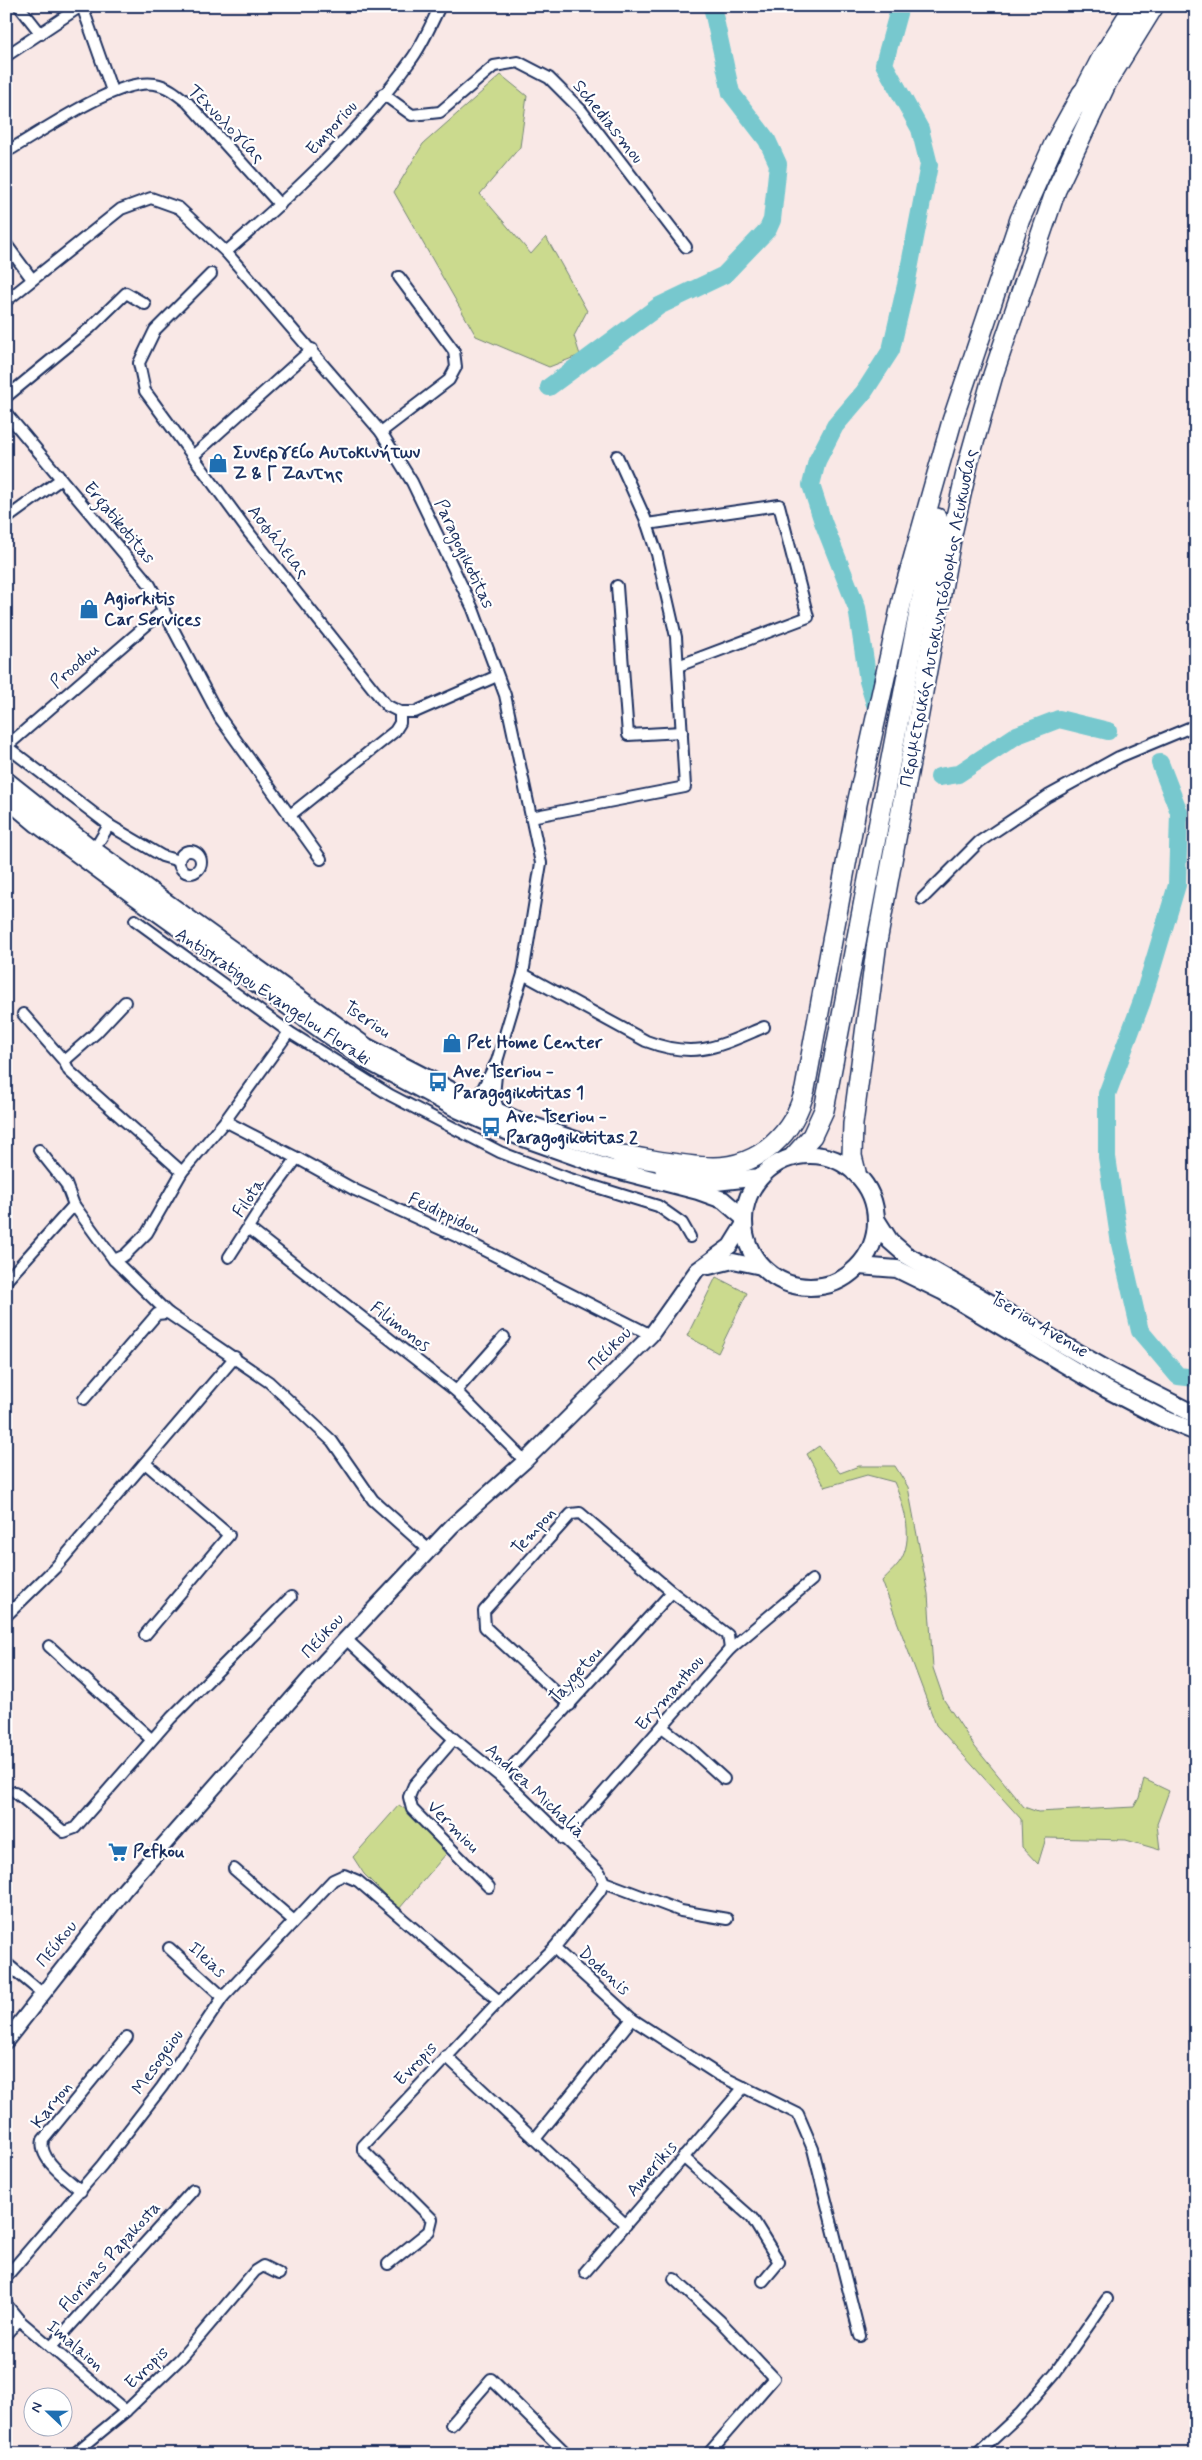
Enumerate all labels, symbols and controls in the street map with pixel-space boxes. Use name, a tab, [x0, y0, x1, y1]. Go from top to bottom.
street label: Schediasmou	[567, 75, 649, 169]
street label: Τεχνολογίας	[182, 79, 270, 169]
street label: Emporiou	[301, 95, 363, 161]
place label: Συνεργείο Αυτοκινήτων Ζ & Γ Ζαντης	[233, 441, 420, 486]
street label: Περιμετρικός Αυτοκινητόδρομος Λευκωσίας	[894, 447, 984, 789]
shop icon: Συνεργείο Αυτοκινήτων Ζ & Γ Ζαντης	[207, 452, 229, 474]
street label: Ergatikotitas	[76, 477, 160, 570]
street label: Paragogikotitas	[427, 495, 500, 613]
street label: Ασφάλειας	[242, 500, 314, 584]
place label: Agiorkitis Car Services	[104, 587, 201, 632]
shop icon: Agiorkitis Car Services	[78, 598, 100, 620]
street label: Proodou	[45, 638, 105, 694]
street label: Antistratigou Evangelou Floraki	[170, 922, 376, 1072]
street label: Tseriou	[339, 996, 395, 1044]
place label: Pet Home Center	[467, 1031, 603, 1055]
shop icon: Pet Home Center	[441, 1032, 463, 1054]
place label: Ave. Tseriou - Paragogikotitas 1	[453, 1060, 584, 1107]
bus stop icon: Ave. Tseriou - Paragogikotitas 1	[427, 1071, 449, 1093]
place label: Ave. Tseriou - Paragogikotitas 2	[506, 1105, 638, 1152]
bus stop icon: Ave. Tseriou - Paragogikotitas 2	[480, 1116, 502, 1138]
street label: Filota	[227, 1173, 271, 1222]
street label: Feidippidou	[404, 1187, 484, 1241]
street label: Tseriou Avenue	[985, 1286, 1093, 1364]
street label: Filimonos	[365, 1296, 435, 1358]
street label: Πεύκου	[582, 1321, 638, 1377]
street label: Tempon	[506, 1502, 562, 1560]
street label: Πεύκου	[296, 1608, 350, 1664]
street label: Taygetou	[544, 1642, 609, 1709]
street label: Erymanthou	[630, 1650, 710, 1736]
street label: Andrea Michalia	[480, 1738, 590, 1844]
street label: Vermiou	[421, 1795, 485, 1859]
place label: Pefkou	[133, 1840, 185, 1864]
supermarket icon: Pefkou	[107, 1841, 129, 1863]
street label: Πεύκου	[31, 1916, 83, 1972]
street label: Ileias	[183, 1936, 231, 1984]
street label: Dodonis	[573, 1941, 635, 2001]
street label: Mesogeiou	[127, 2024, 190, 2100]
street label: Evropis	[389, 2037, 443, 2091]
street label: Karyon	[26, 2076, 78, 2134]
street label: Amerikis	[621, 2136, 683, 2202]
street label: Florinas Papakosta	[54, 2196, 166, 2318]
street label: Imalaion	[41, 2315, 109, 2377]
street label: Evropis	[120, 2341, 174, 2395]
north arrow	[22, 2388, 72, 2438]
text: N	[27, 2400, 47, 2415]

